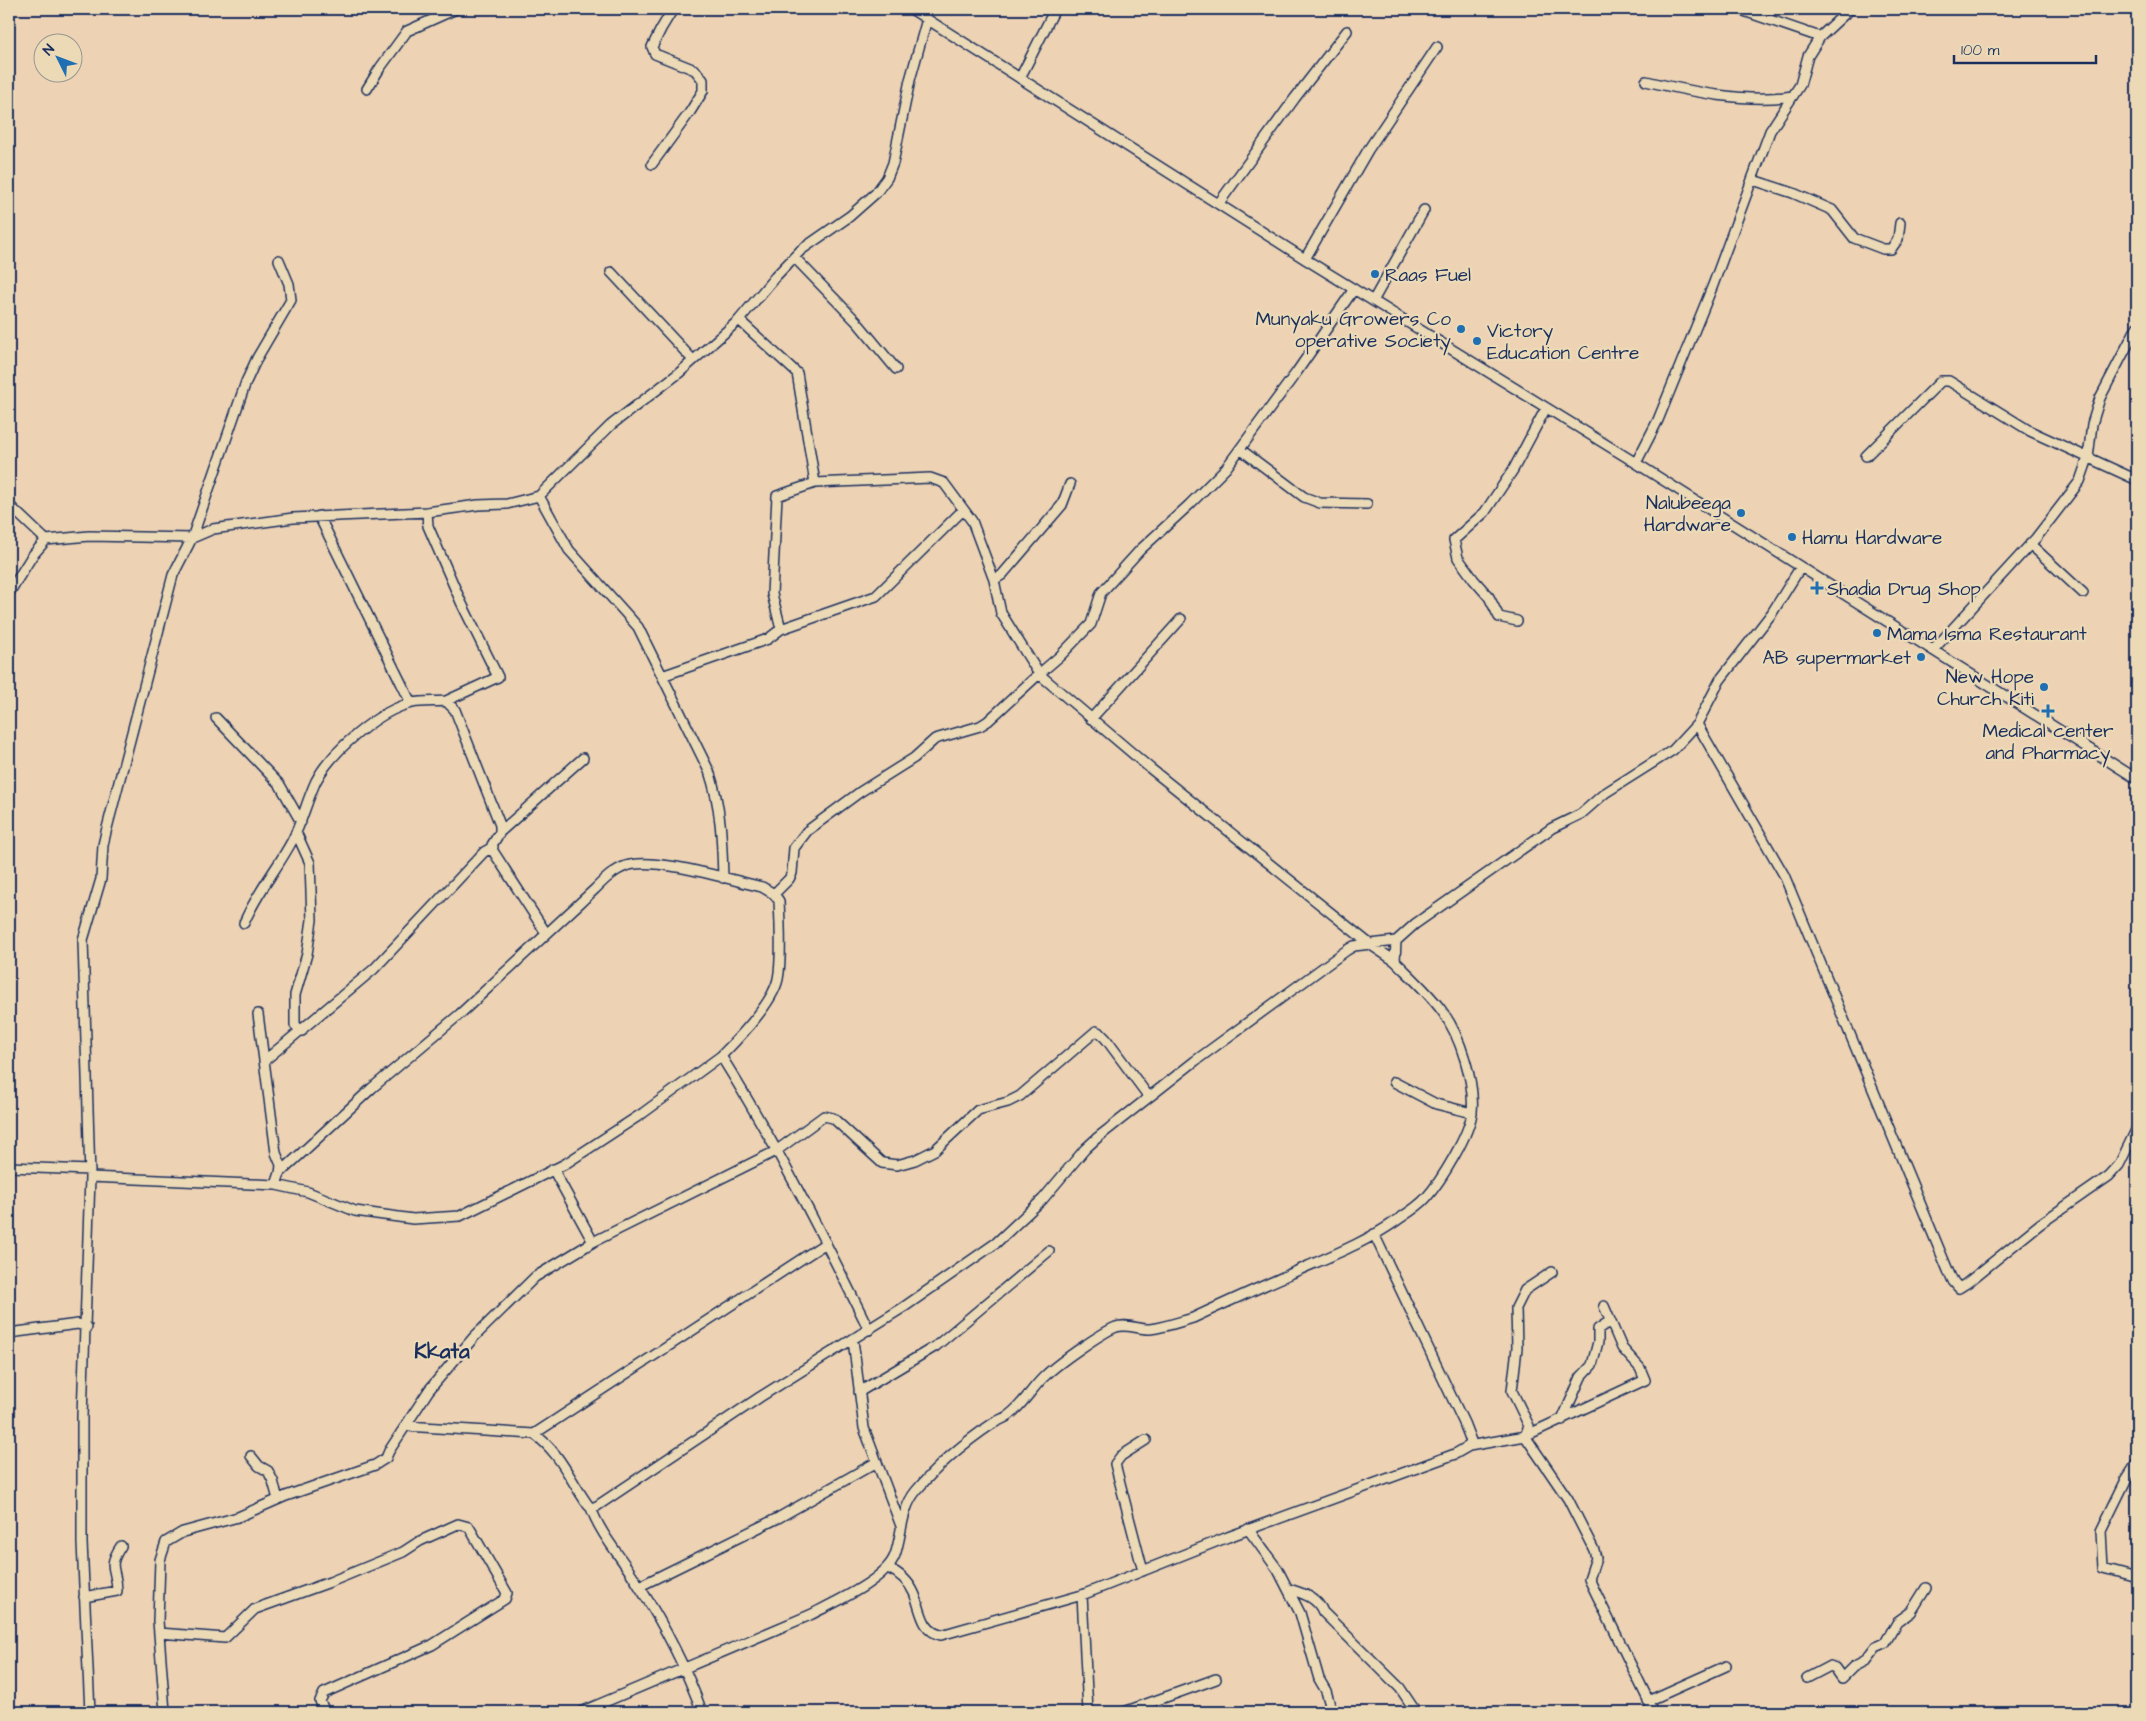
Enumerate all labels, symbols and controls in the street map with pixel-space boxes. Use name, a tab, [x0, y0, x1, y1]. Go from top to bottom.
north arrow	[32, 32, 82, 82]
scale bar	[1954, 32, 2096, 64]
text: N	[39, 40, 60, 60]
text: 100 m	[1961, 40, 2000, 61]
place label: Raas Fuel	[1385, 262, 1471, 289]
marker: Raas Fuel	[1369, 268, 1381, 280]
place label: Munyaku Growers Co operative Society	[1255, 306, 1452, 356]
place label: Victory Education Centre	[1487, 318, 1639, 367]
marker: Munyaku Growers Co operative Society	[1455, 323, 1467, 335]
marker: Victory Education Centre	[1471, 335, 1483, 347]
place label: Nalubeega Hardware	[1644, 490, 1731, 539]
marker: Nalubeega Hardware	[1735, 507, 1747, 519]
place label: Hamu Hardware	[1802, 525, 1942, 552]
marker: Hamu Hardware	[1786, 531, 1798, 543]
place label: Shadia Drug Shop	[1827, 576, 1981, 604]
marker: Shadia Drug Shop	[1811, 582, 1823, 594]
place label: Mama Isma Restaurant	[1887, 621, 2087, 648]
marker: Mama Isma Restaurant	[1871, 627, 1883, 639]
place label: AB supermarket	[1763, 645, 1911, 672]
marker: AB supermarket	[1915, 651, 1927, 663]
place label: New Hope Church Kiti	[1937, 664, 2034, 713]
marker: New Hope Church Kiti	[2038, 681, 2050, 693]
marker: Medical center and Pharmacy	[2042, 705, 2054, 717]
place label: Medical center and Pharmacy	[1982, 718, 2114, 768]
district label: Kkata	[414, 1337, 470, 1366]

